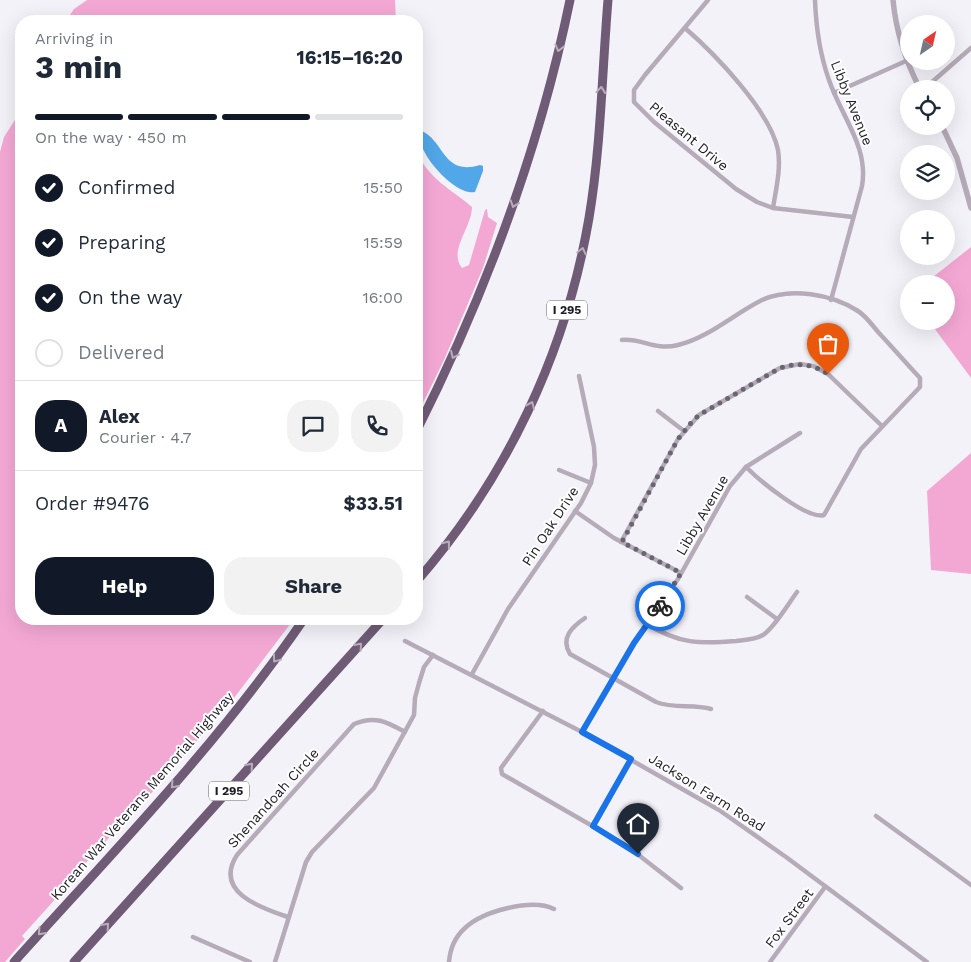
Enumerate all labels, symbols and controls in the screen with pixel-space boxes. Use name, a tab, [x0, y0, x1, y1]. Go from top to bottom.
north arrow	[900, 15, 955, 70]
map controls	[900, 15, 955, 330]
text: Arriving in	[35, 29, 113, 48]
one-way arrow	[554, 43, 565, 52]
text: 16:15–16:20	[297, 46, 403, 69]
text: 3 min	[35, 48, 122, 86]
street label: Libby Avenue	[828, 58, 876, 148]
button: locate	[900, 80, 955, 135]
one-way arrow	[595, 86, 606, 94]
street label: Pleasant Drive	[646, 98, 732, 174]
text: On the way · 450 m	[35, 128, 187, 147]
button: layers	[900, 145, 955, 200]
icon: check	[35, 174, 63, 202]
text: Confirmed	[78, 176, 175, 199]
text: 15:50	[363, 178, 403, 197]
one-way arrow	[509, 199, 519, 207]
button: +	[900, 210, 955, 265]
icon: check	[35, 229, 63, 257]
text: Preparing	[78, 231, 165, 254]
text: 15:59	[364, 233, 403, 252]
one-way arrow	[576, 247, 587, 256]
button: −	[900, 275, 955, 330]
icon: check	[35, 284, 63, 312]
text: On the way	[78, 286, 182, 309]
text: 16:00	[362, 288, 403, 307]
road number: I 295	[547, 300, 587, 320]
pin	[807, 323, 849, 374]
icon: bag	[814, 330, 842, 358]
text: Delivered	[78, 341, 165, 364]
one-way arrow	[450, 350, 460, 359]
button: chat	[287, 400, 339, 452]
button: phone	[351, 400, 403, 452]
one-way arrow	[525, 401, 535, 410]
text: Alex	[99, 405, 140, 428]
text: A	[55, 414, 67, 437]
text: Courier · 4.7	[99, 428, 192, 447]
street label: Libby Avenue	[673, 472, 731, 558]
street label: Pin Oak Drive	[518, 483, 582, 569]
text: Order #9476	[35, 492, 150, 515]
text: $33.51	[344, 492, 403, 515]
one-way arrow	[442, 541, 450, 550]
button: Help	[35, 557, 214, 615]
button: Share	[224, 557, 403, 615]
courier	[635, 581, 685, 631]
icon: bike	[646, 592, 674, 620]
one-way arrow	[353, 642, 362, 651]
one-way arrow	[273, 653, 282, 663]
street label: Korean War Veterans Memorial Highway	[47, 688, 237, 903]
street label: Shenandoah Circle	[224, 745, 322, 851]
street label: Jackson Farm Road	[646, 750, 768, 834]
one-way arrow	[244, 763, 253, 772]
one-way arrow	[170, 779, 179, 788]
road number: I 295	[209, 781, 249, 800]
pin	[617, 803, 659, 854]
icon: home	[624, 810, 652, 838]
street label: Fox Street	[762, 885, 817, 951]
one-way arrow	[100, 922, 109, 931]
one-way arrow	[38, 926, 47, 935]

